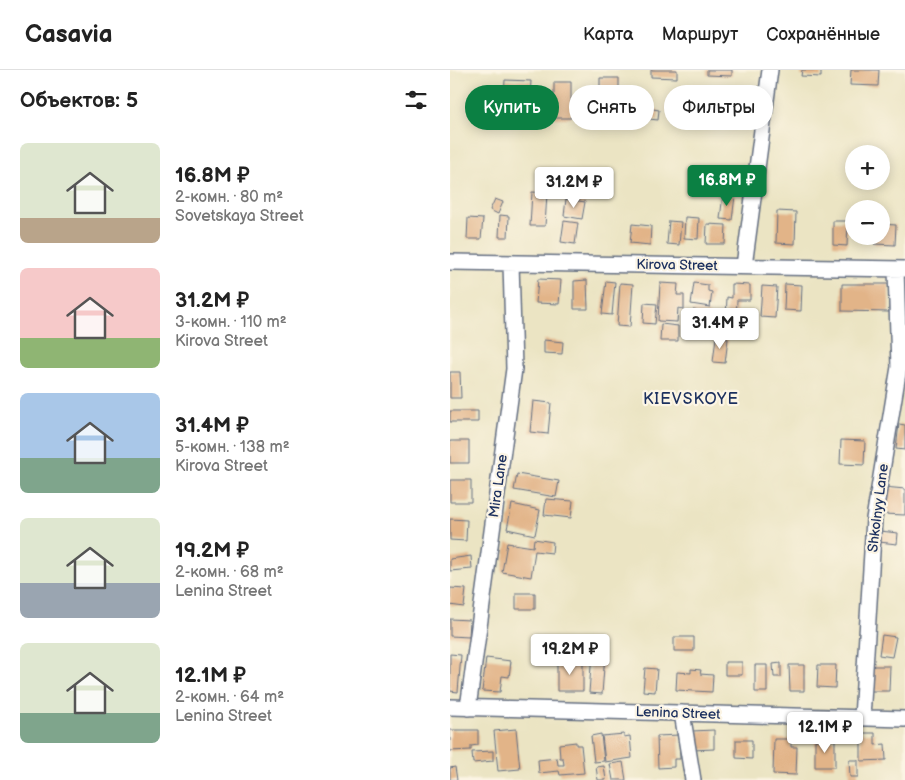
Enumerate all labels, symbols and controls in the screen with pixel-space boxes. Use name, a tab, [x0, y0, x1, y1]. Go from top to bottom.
text: Casavia	[25, 20, 112, 49]
text: Карта	[583, 24, 634, 45]
text: Маршрут	[662, 24, 738, 45]
text: Сохранённые	[766, 24, 880, 45]
chip: Купить	[465, 85, 559, 130]
chip: Снять	[569, 85, 654, 130]
chip: Фильтры	[664, 85, 773, 130]
icon: filters	[402, 86, 430, 114]
text: Объектов: 5	[20, 88, 138, 113]
map controls	[845, 145, 890, 245]
button: +	[845, 145, 890, 190]
icon: home	[60, 163, 120, 223]
text: 16.8M ₽	[175, 163, 250, 188]
pin: 16.8M ₽	[681, 164, 773, 207]
pin: 31.2M ₽	[528, 166, 620, 209]
text: 16.8M ₽	[699, 171, 756, 190]
text: 31.2M ₽	[546, 173, 602, 192]
text: 2-комн. · 80 m²	[175, 188, 283, 207]
button: −	[845, 200, 890, 245]
text: Sovetskaya Street	[175, 207, 304, 226]
street label: Kirova Street	[636, 256, 719, 274]
icon: home	[60, 288, 120, 348]
text: 31.2M ₽	[175, 288, 249, 313]
pin: 31.4M ₽	[674, 308, 766, 350]
text: 3-комн. · 110 m²	[175, 313, 287, 332]
text: 31.4M ₽	[692, 314, 748, 333]
text: Kirova Street	[175, 332, 268, 351]
district label: KIEVSKOYE	[643, 390, 739, 409]
icon: home	[60, 413, 120, 473]
text: 31.4M ₽	[175, 413, 249, 438]
text: 5-комн. · 138 m²	[175, 438, 290, 457]
street label: Mira Lane	[485, 453, 511, 519]
text: Kirova Street	[175, 457, 268, 476]
street label: Shkolnyy Lane	[864, 463, 892, 553]
icon: home	[60, 538, 120, 598]
text: 19.2M ₽	[175, 538, 249, 563]
text: 2-комн. · 68 m²	[175, 563, 284, 582]
text: Lenina Street	[175, 582, 272, 601]
pin: 19.2M ₽	[524, 634, 616, 676]
text: 19.2M ₽	[542, 640, 598, 659]
icon: home	[60, 663, 120, 723]
text: 12.1M ₽	[175, 663, 246, 688]
text: 2-комн. · 64 m²	[175, 688, 284, 707]
street label: Lenina Street	[635, 703, 721, 723]
text: Lenina Street	[175, 707, 272, 726]
pin: 12.1M ₽	[779, 712, 871, 754]
text: 12.1M ₽	[798, 718, 852, 737]

